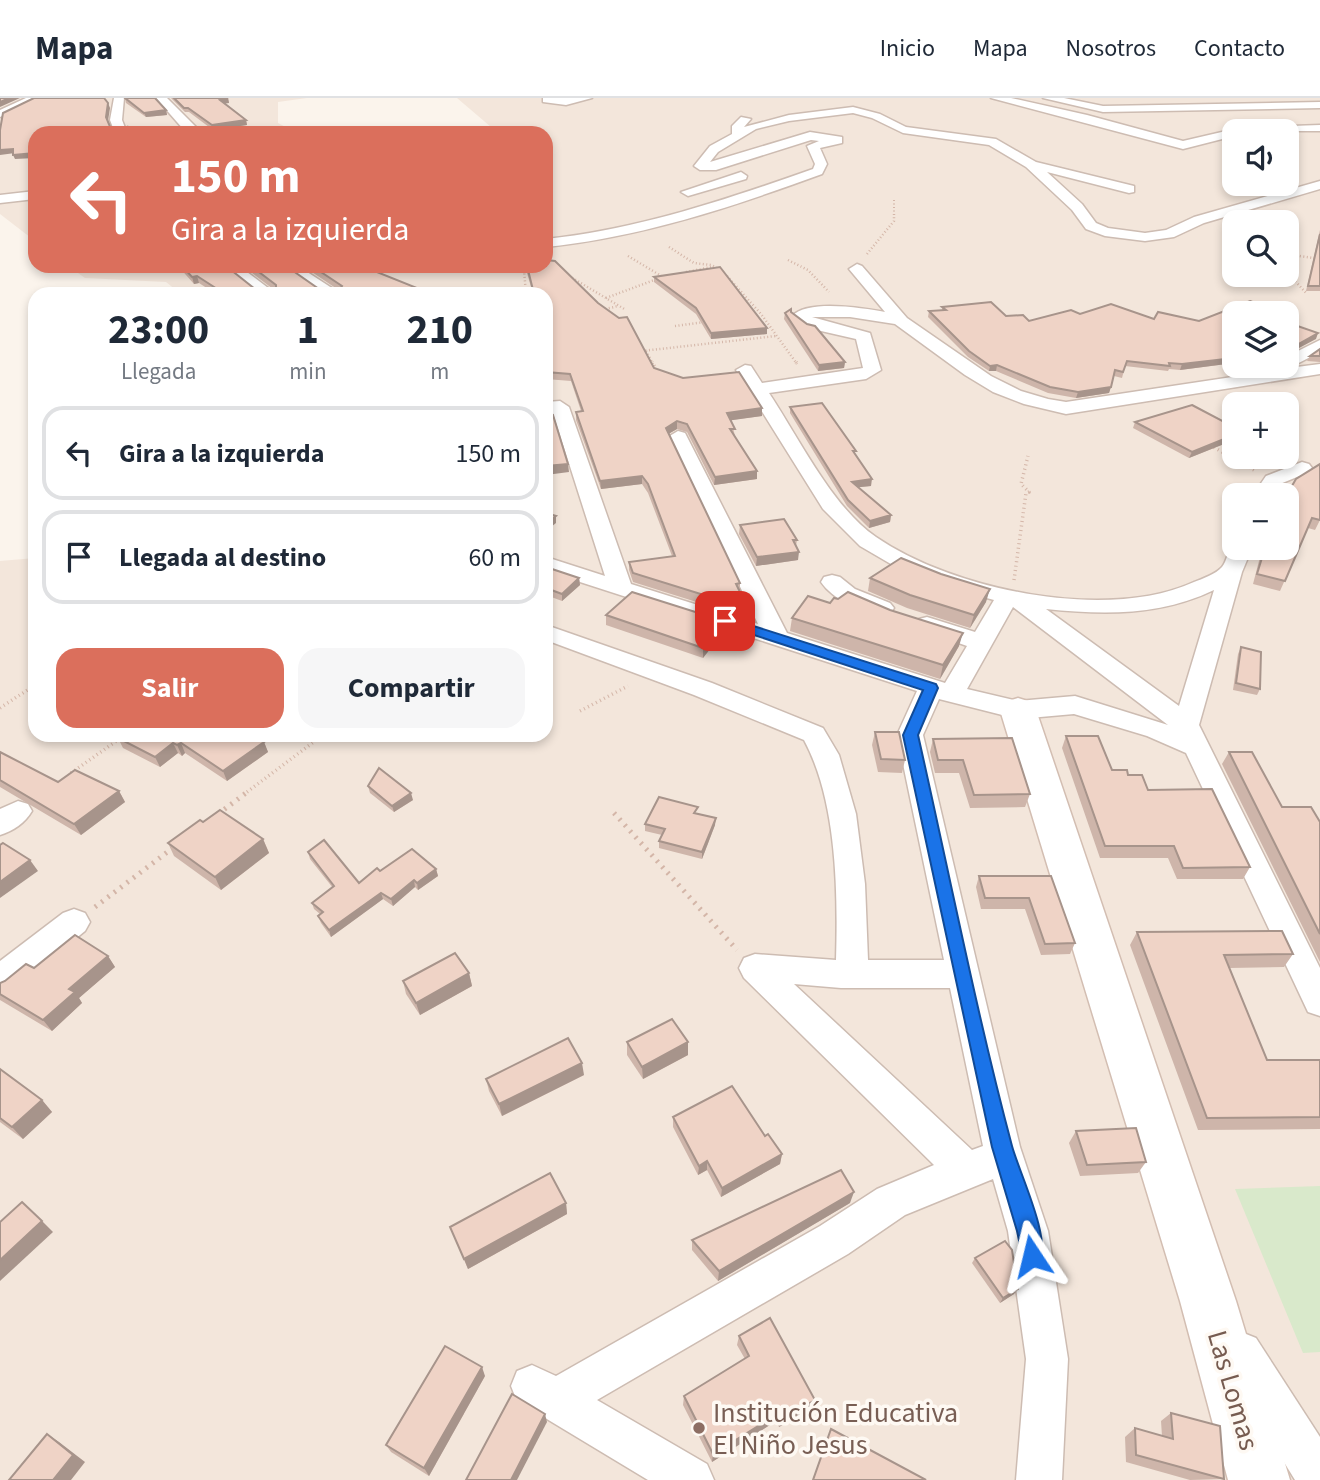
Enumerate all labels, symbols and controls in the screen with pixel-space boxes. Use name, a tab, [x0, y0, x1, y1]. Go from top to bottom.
text: Mapa	[35, 25, 113, 72]
text: Inicio	[880, 31, 935, 66]
text: Mapa	[973, 31, 1028, 66]
text: Nosotros	[1066, 31, 1156, 66]
text: Contacto	[1194, 31, 1285, 66]
map controls	[1222, 119, 1299, 560]
button: sound	[1222, 119, 1299, 196]
text: 150 m	[171, 142, 300, 212]
icon: left	[56, 154, 147, 245]
text: Gira a la izquierda	[171, 207, 409, 253]
button: search	[1222, 210, 1299, 287]
text: 23:00	[108, 300, 209, 360]
text: 1	[297, 300, 319, 360]
text: 210	[406, 300, 473, 360]
button: layers	[1222, 301, 1299, 378]
text: Llegada	[121, 355, 196, 388]
text: min	[289, 355, 327, 388]
text: m	[430, 355, 449, 388]
button: +	[1222, 392, 1299, 469]
icon: left	[60, 434, 98, 472]
text: Gira a la izquierda	[119, 435, 324, 472]
text: 150 m	[455, 435, 521, 472]
button: −	[1222, 483, 1299, 560]
icon: arrive	[60, 538, 98, 576]
text: Llegada al destino	[119, 539, 326, 576]
text: 60 m	[468, 539, 521, 576]
pin	[695, 591, 755, 651]
icon: arrive	[706, 602, 744, 640]
button: Salir	[56, 648, 284, 728]
button: Compartir	[298, 648, 525, 728]
position arrow	[995, 1219, 1069, 1293]
street label: Las Lomas	[1197, 1326, 1269, 1455]
place label: Institución Educativa El Niño Jesus	[713, 1393, 958, 1465]
marker: Institución Educativa El Niño Jesus	[691, 1420, 707, 1436]

